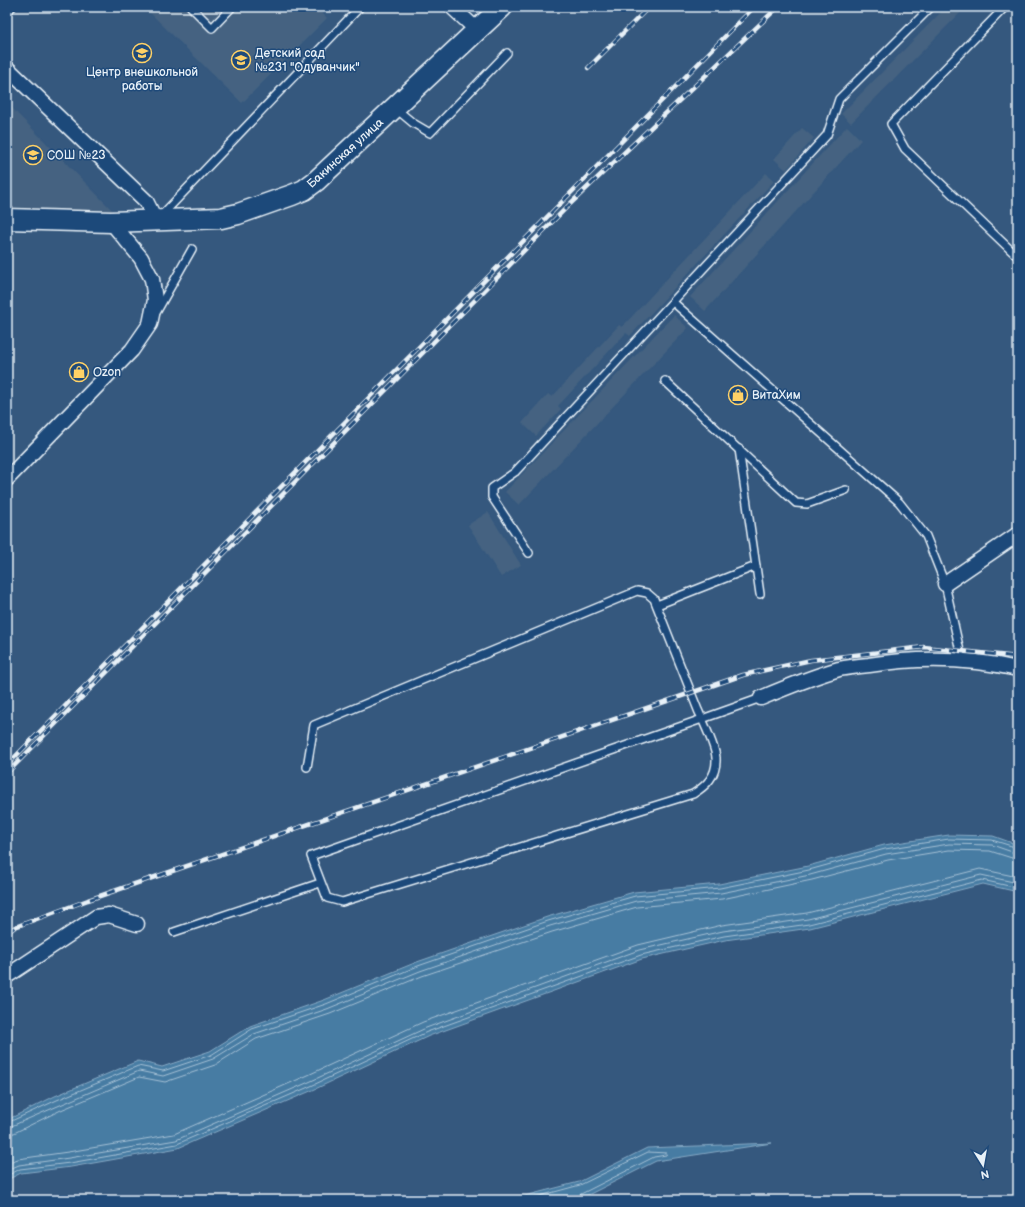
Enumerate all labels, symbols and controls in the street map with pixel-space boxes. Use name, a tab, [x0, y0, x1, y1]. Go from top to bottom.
school or university icon: Центр внешкольной работы	[131, 42, 153, 64]
place label: Детский сад №231 "Одуванчик"	[255, 46, 360, 75]
school or university icon: Детский сад №231 "Одуванчик"	[230, 49, 252, 71]
place label: Центр внешкольной работы	[86, 65, 198, 94]
street label: Бакинская улица	[304, 115, 387, 192]
school or university icon: СОШ №23	[22, 144, 44, 166]
place label: СОШ №23	[47, 148, 106, 163]
shop icon: Ozon	[68, 361, 90, 383]
place label: Ozon	[93, 365, 121, 380]
shop icon: ВитаХим	[727, 384, 749, 406]
place label: ВитаХим	[752, 388, 801, 403]
north arrow	[963, 1145, 1003, 1185]
text: N	[980, 1167, 990, 1181]

